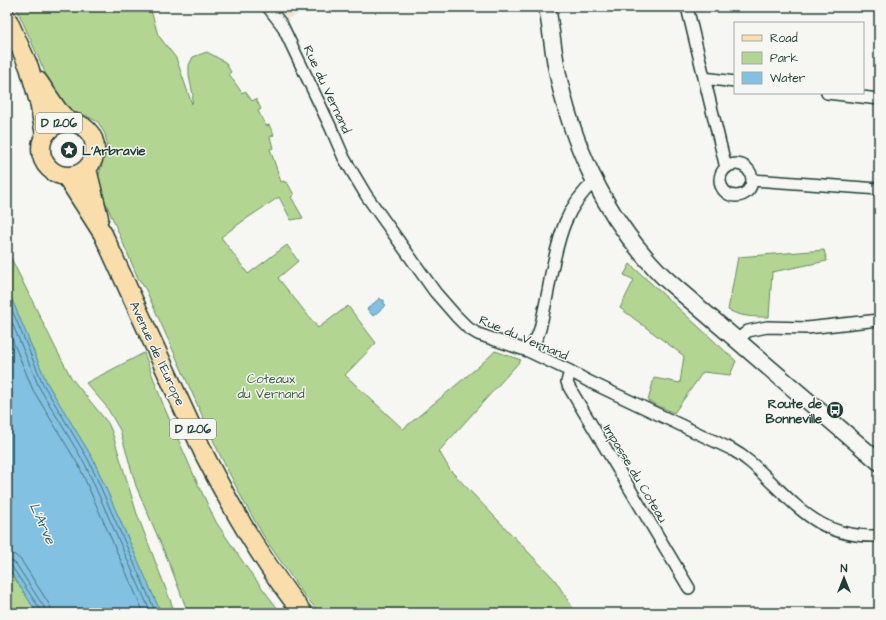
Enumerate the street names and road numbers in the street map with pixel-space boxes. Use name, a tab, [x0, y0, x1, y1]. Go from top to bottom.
street label: Rue du Vernand	[299, 42, 356, 137]
road number: D 1206	[36, 113, 82, 133]
street label: Avenue de l'Europe	[125, 298, 189, 409]
street label: Rue du Vernand	[476, 311, 571, 365]
road number: D 1206	[170, 419, 216, 439]
street label: Impasse du Coteau	[599, 421, 672, 526]

